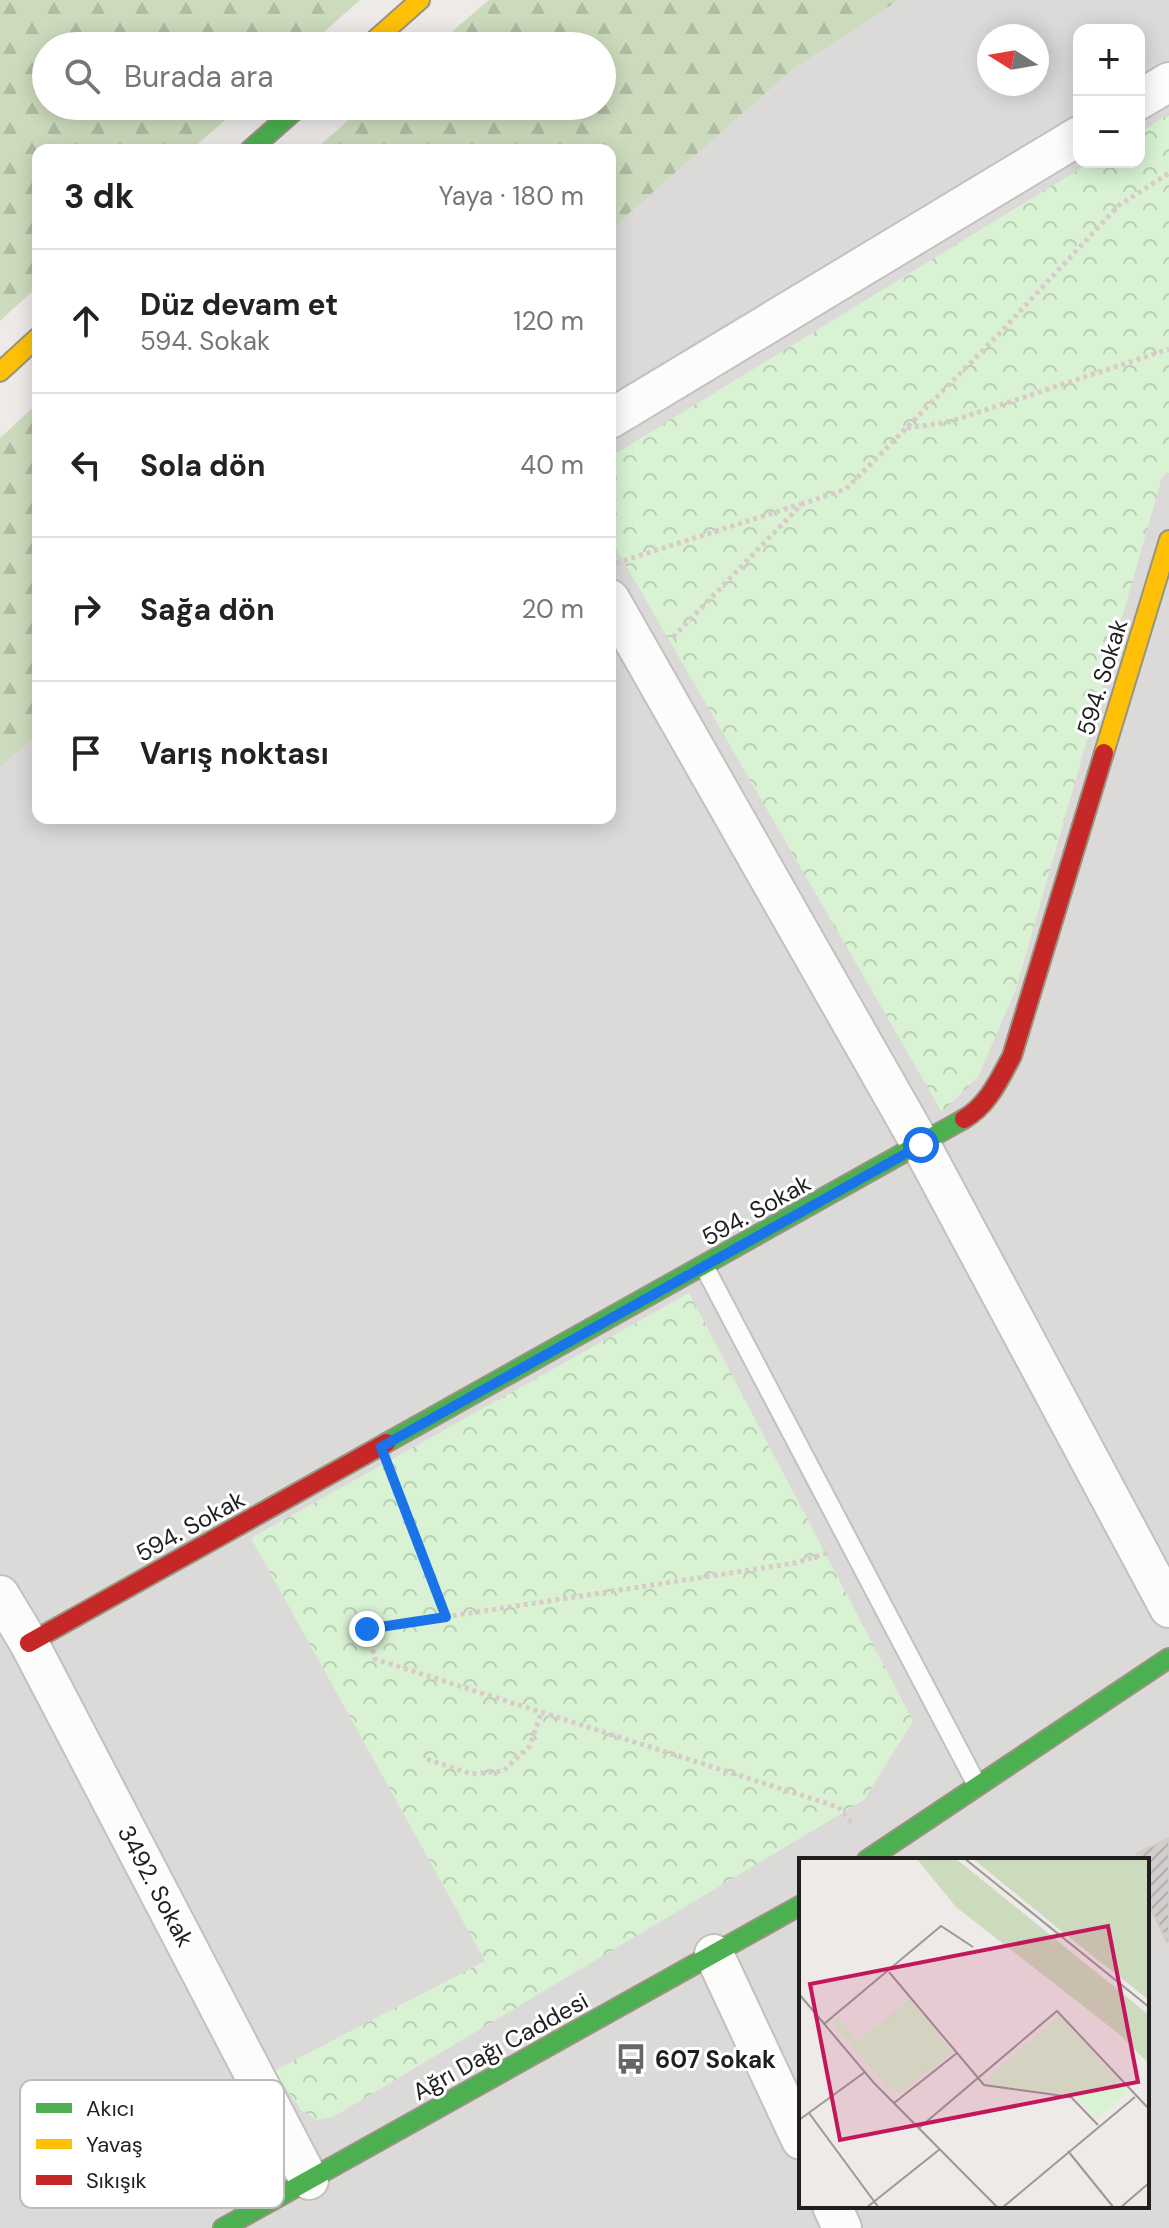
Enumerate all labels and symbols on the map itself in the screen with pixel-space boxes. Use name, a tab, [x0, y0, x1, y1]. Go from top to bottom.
north arrow	[977, 24, 1049, 96]
street label: 594. Sokak	[1070, 615, 1134, 739]
route start	[903, 1127, 939, 1163]
street label: 594. Sokak	[696, 1167, 816, 1253]
street label: 594. Sokak	[130, 1483, 250, 1569]
route end	[349, 1611, 385, 1647]
street label: 3492. Sokak	[111, 1820, 201, 1952]
inset map	[799, 1858, 1149, 2208]
street label: Ağrı Dağı Caddesi	[407, 1985, 593, 2107]
bus stop icon: 607 Sokak	[614, 2042, 648, 2076]
place label: 607 Sokak	[655, 2044, 776, 2075]
legend	[20, 2080, 284, 2208]
text: Akıcı	[86, 2094, 134, 2123]
text: Yavaş	[86, 2130, 143, 2159]
text: Sıkışık	[86, 2166, 147, 2195]

